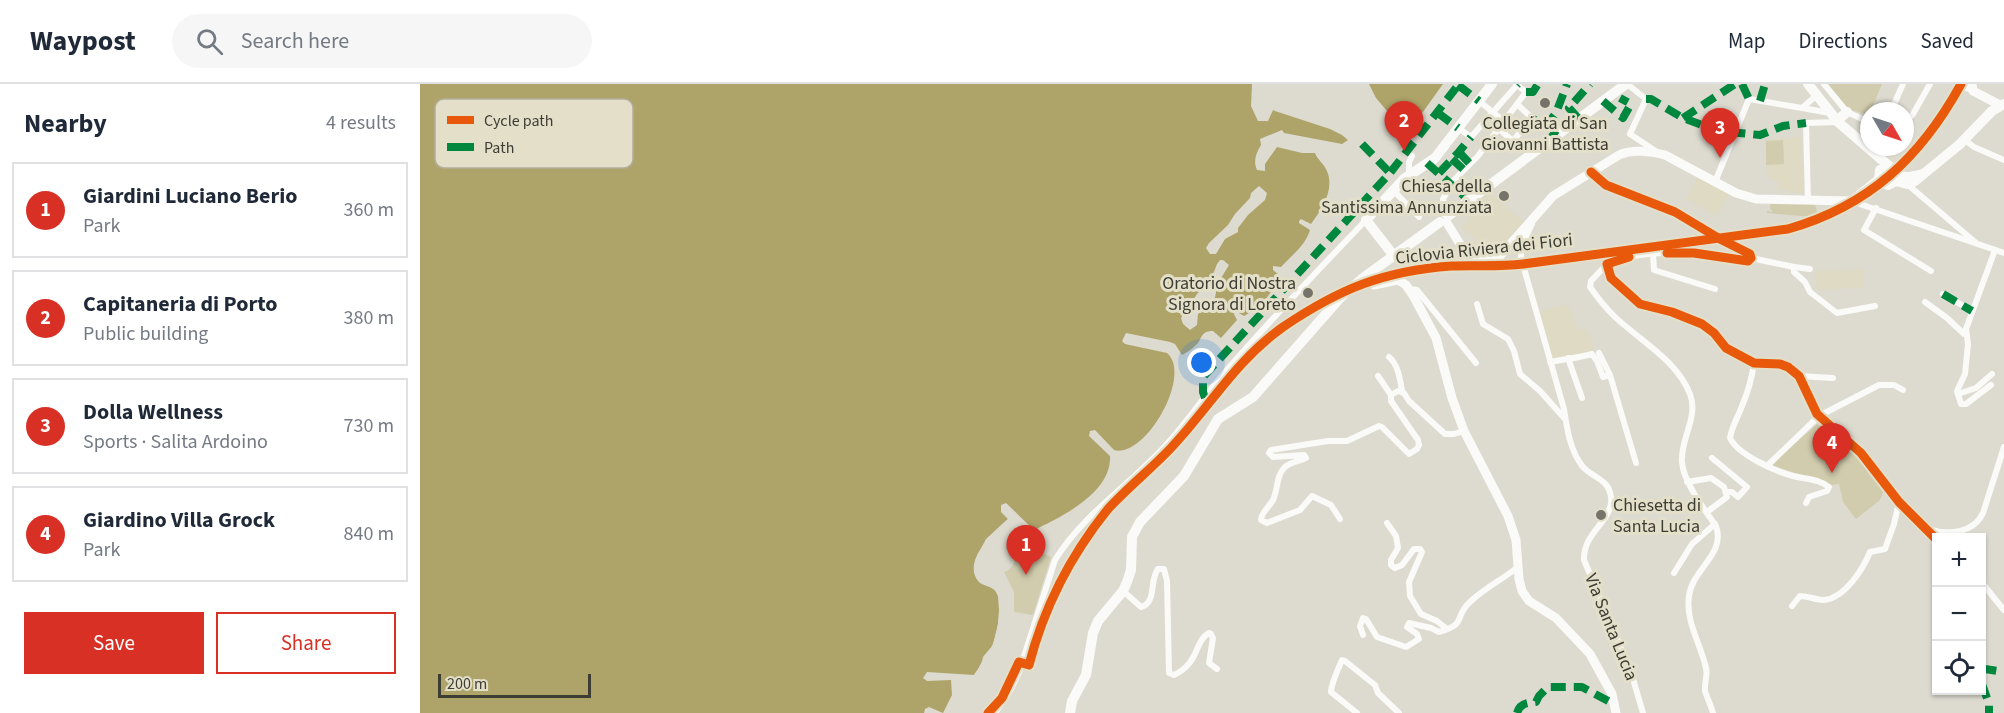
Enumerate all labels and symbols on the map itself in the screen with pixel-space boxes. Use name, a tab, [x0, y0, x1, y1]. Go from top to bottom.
marker: Collegiata di San Giovanni Battista	[1538, 96, 1552, 110]
legend	[435, 99, 633, 168]
pin: 2	[1384, 101, 1424, 151]
north arrow	[1860, 102, 1914, 156]
pin: 3	[1700, 109, 1740, 158]
text: Cycle path	[484, 110, 553, 132]
place label: Collegiata di San Giovanni Battista	[1481, 111, 1609, 157]
text: Path	[484, 137, 514, 159]
place label: Chiesa della Santissima Annunziata	[1321, 174, 1492, 220]
marker: Chiesa della Santissima Annunziata	[1497, 189, 1511, 203]
street label: Ciclovia Riviera dei Fiori	[1394, 227, 1574, 271]
place label: Oratorio di Nostra Signora di Loreto	[1162, 271, 1296, 317]
marker: Oratorio di Nostra Signora di Loreto	[1301, 286, 1315, 300]
your location	[1187, 348, 1216, 377]
pin: 4	[1812, 424, 1852, 473]
place label: Chiesetta di Santa Lucia	[1613, 493, 1701, 539]
marker: Chiesetta di Santa Lucia	[1594, 508, 1608, 522]
pin: 1	[1006, 526, 1046, 575]
street label: Via Santa Lucia	[1578, 570, 1644, 684]
scale bar	[438, 671, 591, 698]

